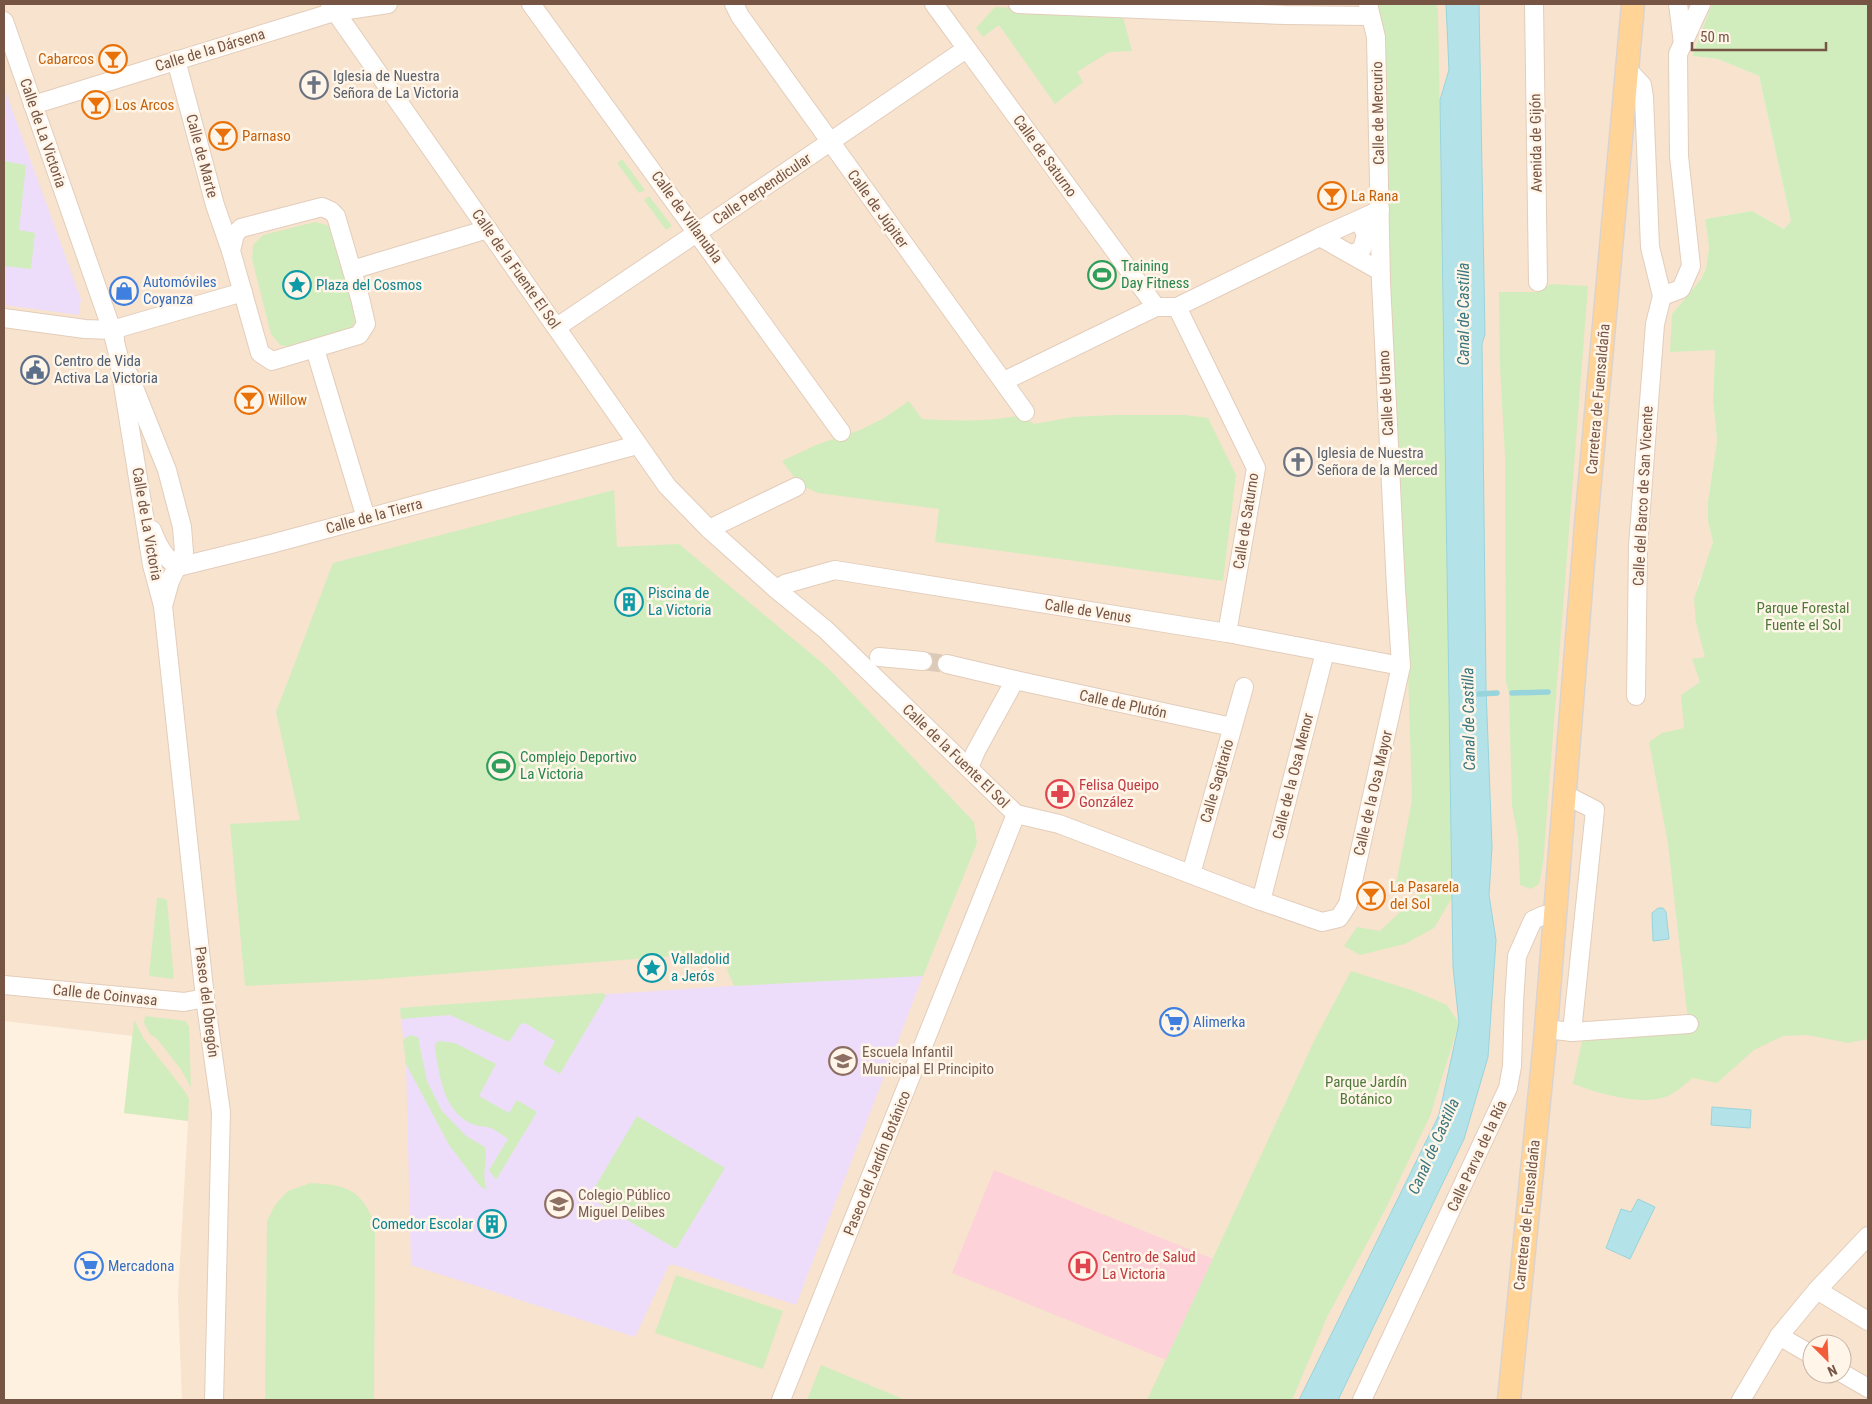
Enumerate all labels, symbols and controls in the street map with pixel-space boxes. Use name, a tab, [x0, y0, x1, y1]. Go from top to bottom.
scale bar	[1692, 20, 1826, 52]
street label: Calle de la Dársena	[153, 25, 267, 75]
text: 50 m	[1700, 28, 1730, 46]
bar icon: Cabarcos	[98, 44, 128, 74]
place label: Cabarcos	[38, 50, 94, 68]
street label: Calle de Mercurio	[1368, 61, 1388, 165]
place label: Iglesia de Nuestra Señora de La Victoria	[333, 67, 459, 102]
church icon: Iglesia de Nuestra Señora de La Victoria	[299, 70, 329, 100]
street label: Calle de La Victoria	[16, 76, 70, 190]
bar icon: Los Arcos	[81, 90, 111, 120]
street label: Avenida de Gijón	[1526, 93, 1546, 193]
place label: Los Arcos	[115, 96, 174, 114]
street label: Calle de Saturno	[1009, 111, 1081, 201]
street label: Calle de Marte	[182, 112, 222, 200]
bar icon: Parnaso	[208, 121, 238, 151]
place label: Parnaso	[242, 127, 291, 145]
street label: Calle Perpendicular	[709, 149, 815, 229]
street label: Calle de Júpiter	[844, 166, 913, 252]
street label: Calle de Villanubla	[648, 167, 726, 267]
bar icon: La Rana	[1317, 181, 1347, 211]
place label: La Rana	[1351, 187, 1398, 205]
street label: Calle de la Fuente El Sol	[468, 206, 564, 332]
place label: Training Day Fitness	[1121, 257, 1190, 292]
sports icon: Training Day Fitness	[1087, 260, 1117, 290]
water label: Canal de Castilla	[1454, 262, 1473, 366]
place icon: Plaza del Cosmos	[282, 270, 312, 300]
place label: Automóviles Coyanza	[143, 273, 217, 308]
shop icon: Automóviles Coyanza	[109, 276, 139, 306]
place label: Plaza del Cosmos	[316, 276, 422, 294]
street label: Carretera de Fuensaldaña	[1582, 323, 1614, 475]
street label: Calle de Urano	[1375, 350, 1397, 436]
place label: Centro de Vida Activa La Victoria	[54, 352, 158, 387]
public building icon: Centro de Vida Activa La Victoria	[20, 355, 50, 385]
bar icon: Willow	[234, 385, 264, 415]
place label: Willow	[268, 391, 307, 409]
street label: Calle del Barco de San Vicente	[1629, 406, 1657, 586]
place label: Iglesia de Nuestra Señora de la Merced	[1317, 444, 1438, 479]
church icon: Iglesia de Nuestra Señora de la Merced	[1283, 447, 1313, 477]
street label: Calle de La Victoria	[128, 466, 166, 582]
street label: Calle de Saturno	[1230, 472, 1262, 570]
street label: Calle de la Tierra	[324, 494, 424, 538]
place label: Piscina de La Victoria	[648, 584, 712, 619]
building icon: Piscina de La Victoria	[614, 587, 644, 617]
street label: Calle de Venus	[1043, 595, 1133, 627]
park label: Parque Forestal Fuente el Sol	[1756, 599, 1850, 634]
water label: Canal de Castilla	[1458, 667, 1479, 771]
street label: Calle de Plutón	[1078, 686, 1168, 722]
street label: Calle de la Fuente El Sol	[899, 700, 1013, 812]
street label: Calle de la Osa Menor	[1269, 711, 1317, 841]
street label: Calle de la Osa Mayor	[1350, 728, 1396, 857]
street label: Calle Sagitario	[1196, 737, 1238, 825]
place label: Complejo Deportivo La Victoria	[520, 748, 637, 783]
sports icon: Complejo Deportivo La Victoria	[486, 751, 516, 781]
place label: Felisa Queipo González	[1079, 776, 1159, 811]
pharmacy icon: Felisa Queipo González	[1045, 779, 1075, 809]
place label: La Pasarela del Sol	[1390, 878, 1459, 913]
bar icon: La Pasarela del Sol	[1356, 881, 1386, 911]
street label: Paseo del Obregón	[191, 945, 223, 1059]
place label: Valladolid a Jerós	[671, 950, 730, 985]
place icon: Valladolid a Jerós	[637, 953, 667, 983]
street label: Calle de Coinvasa	[52, 981, 158, 1009]
supermarket icon: Alimerka	[1159, 1007, 1189, 1037]
place label: Alimerka	[1193, 1013, 1245, 1031]
place label: Escuela Infantil Municipal El Principito	[862, 1043, 994, 1078]
school or university icon: Escuela Infantil Municipal El Principito	[828, 1046, 858, 1076]
park label: Parque Jardín Botánico	[1325, 1073, 1407, 1108]
street label: Paseo del Jardín Botánico	[840, 1088, 914, 1238]
water label: Canal de Castilla	[1404, 1095, 1463, 1197]
street label: Calle Parva de la Ría	[1443, 1097, 1511, 1215]
street label: Carretera de Fuensaldaña	[1510, 1139, 1544, 1291]
place label: Colegio Público Miguel Delibes	[578, 1186, 671, 1221]
school or university icon: Colegio Público Miguel Delibes	[544, 1189, 574, 1219]
building icon: Comedor Escolar	[477, 1209, 507, 1239]
place label: Comedor Escolar	[372, 1215, 473, 1233]
place label: Centro de Salud La Victoria	[1102, 1248, 1196, 1283]
supermarket icon: Mercadona	[74, 1251, 104, 1281]
hospital icon: Centro de Salud La Victoria	[1068, 1251, 1098, 1281]
place label: Mercadona	[108, 1257, 174, 1275]
north arrow	[1802, 1334, 1852, 1384]
text: N	[1825, 1362, 1839, 1380]

